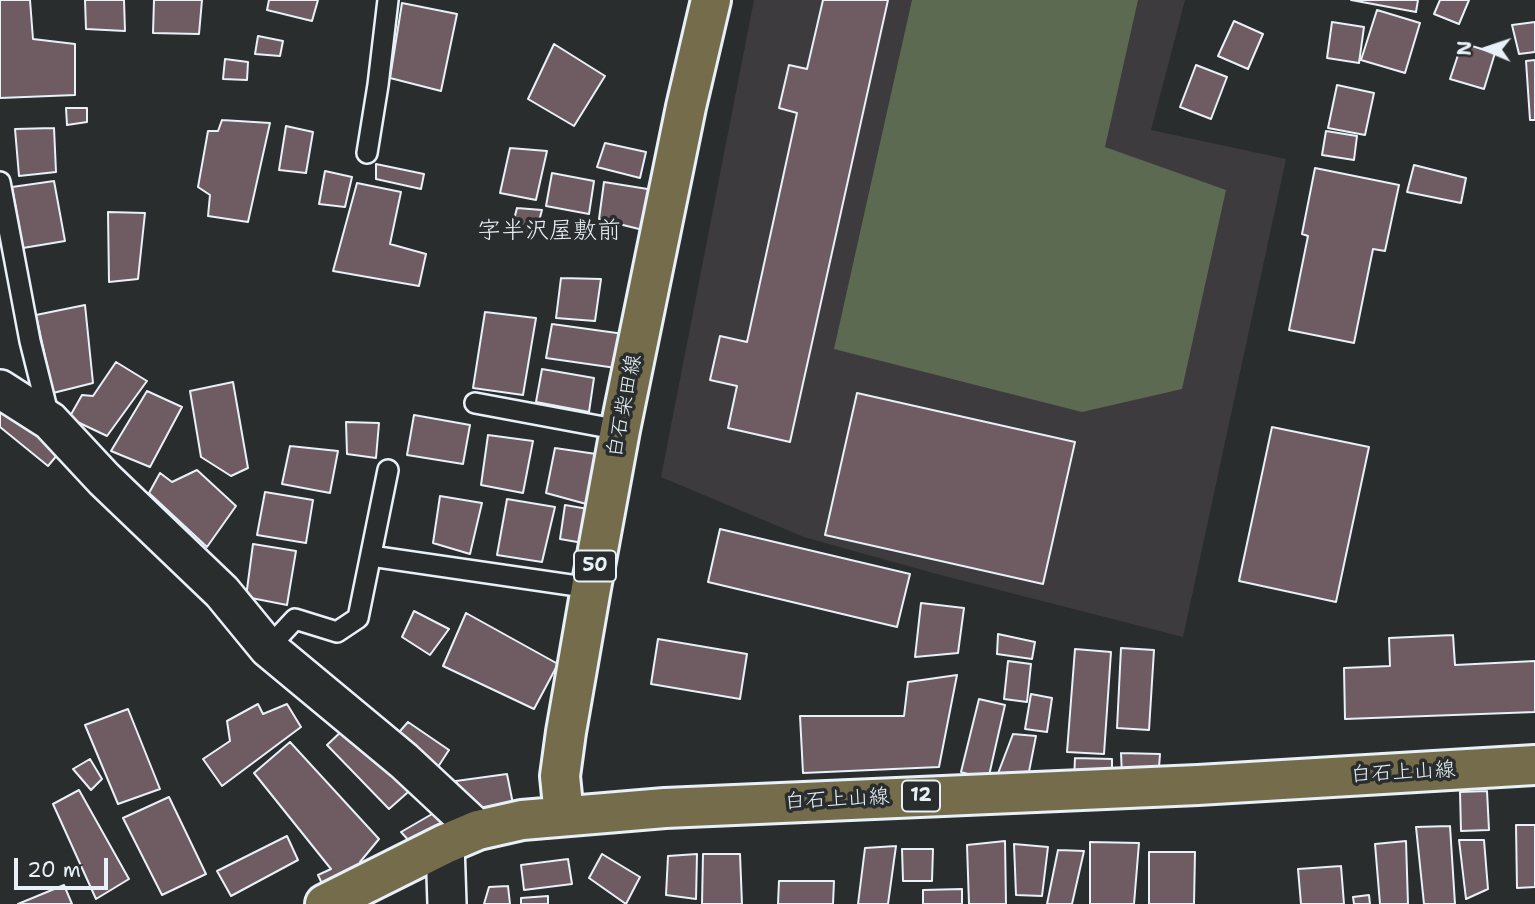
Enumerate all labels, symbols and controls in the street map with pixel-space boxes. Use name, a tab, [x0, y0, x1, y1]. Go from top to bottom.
north arrow	[1451, 14, 1521, 84]
text: N	[1452, 40, 1477, 56]
district label: 字半沢屋敷前	[477, 218, 621, 246]
street label: 白石柴田線	[603, 352, 647, 460]
road number: 50	[574, 551, 616, 582]
street label: 白石上山線	[1350, 758, 1456, 788]
road number: 12	[902, 780, 940, 811]
street label: 白石上山線	[784, 785, 890, 815]
scale bar	[18, 844, 112, 888]
text: 20 m	[27, 856, 81, 884]

